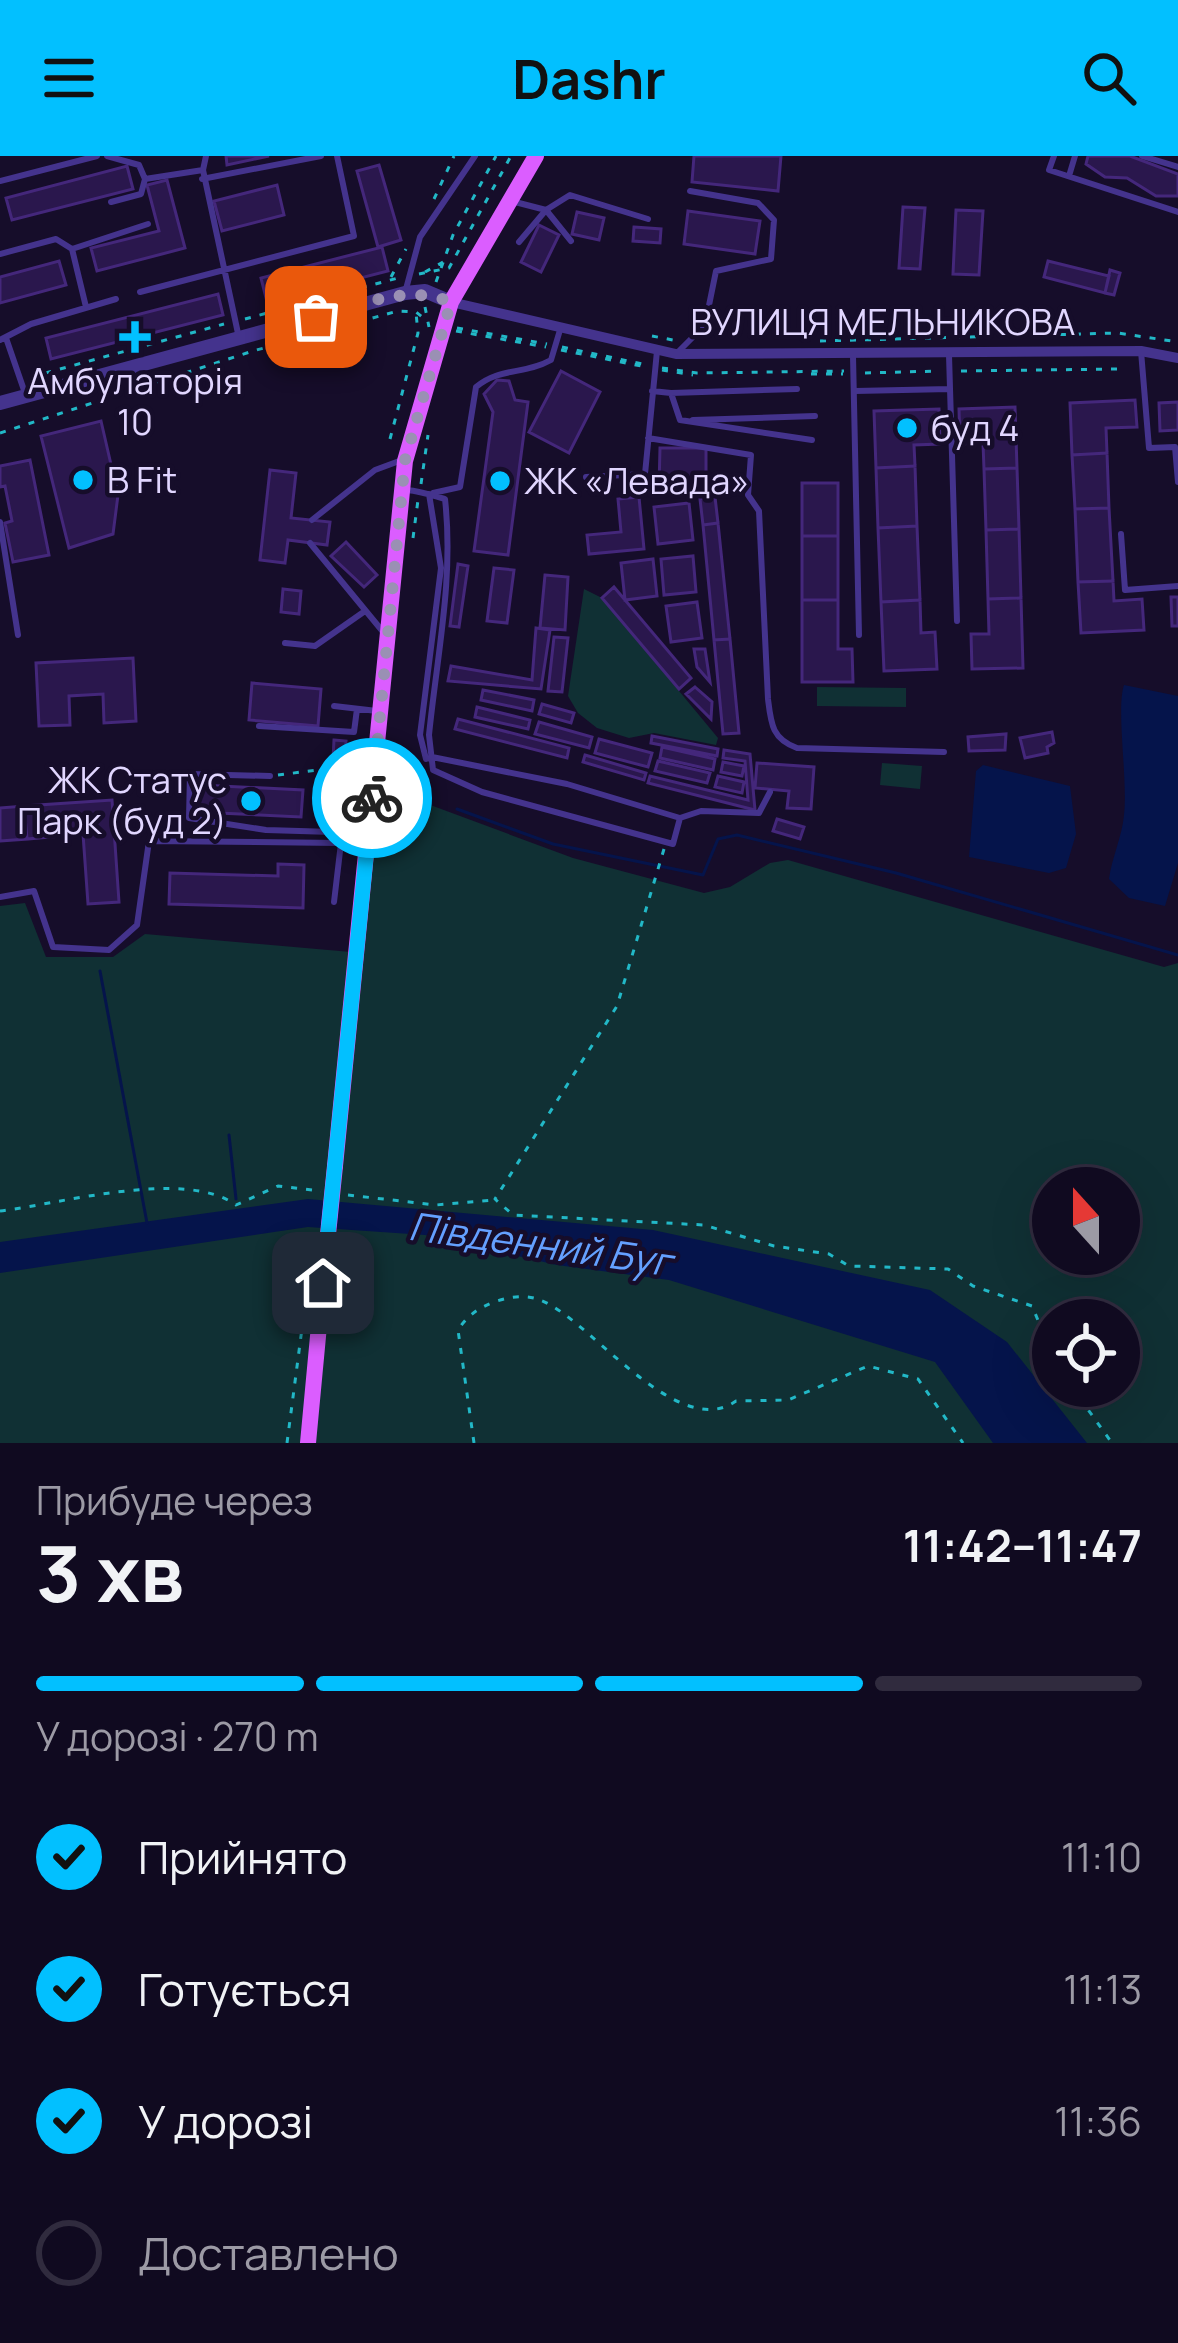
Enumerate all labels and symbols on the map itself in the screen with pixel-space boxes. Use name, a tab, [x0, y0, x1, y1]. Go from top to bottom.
pin	[265, 266, 367, 368]
street label: ВУЛИЦЯ МЕЛЬНИКОВА	[691, 297, 1076, 346]
marker: Амбулаторія 10	[119, 321, 151, 353]
place label: Амбулаторія 10	[27, 356, 243, 446]
place label: буд 4	[931, 403, 1020, 452]
marker: буд 4	[894, 415, 920, 441]
place label: B Fit	[107, 455, 177, 504]
place label: ЖК «Левада»	[524, 456, 750, 505]
marker: B Fit	[70, 467, 96, 493]
marker: ЖК «Левада»	[487, 468, 513, 494]
courier	[312, 738, 432, 858]
place label: ЖК Статус Парк (буд 2)	[17, 755, 227, 845]
marker: ЖК Статус Парк (буд 2)	[238, 788, 264, 814]
north arrow	[1032, 1167, 1140, 1275]
water label: Південний Буг	[406, 1198, 679, 1289]
pin	[272, 1232, 374, 1334]

